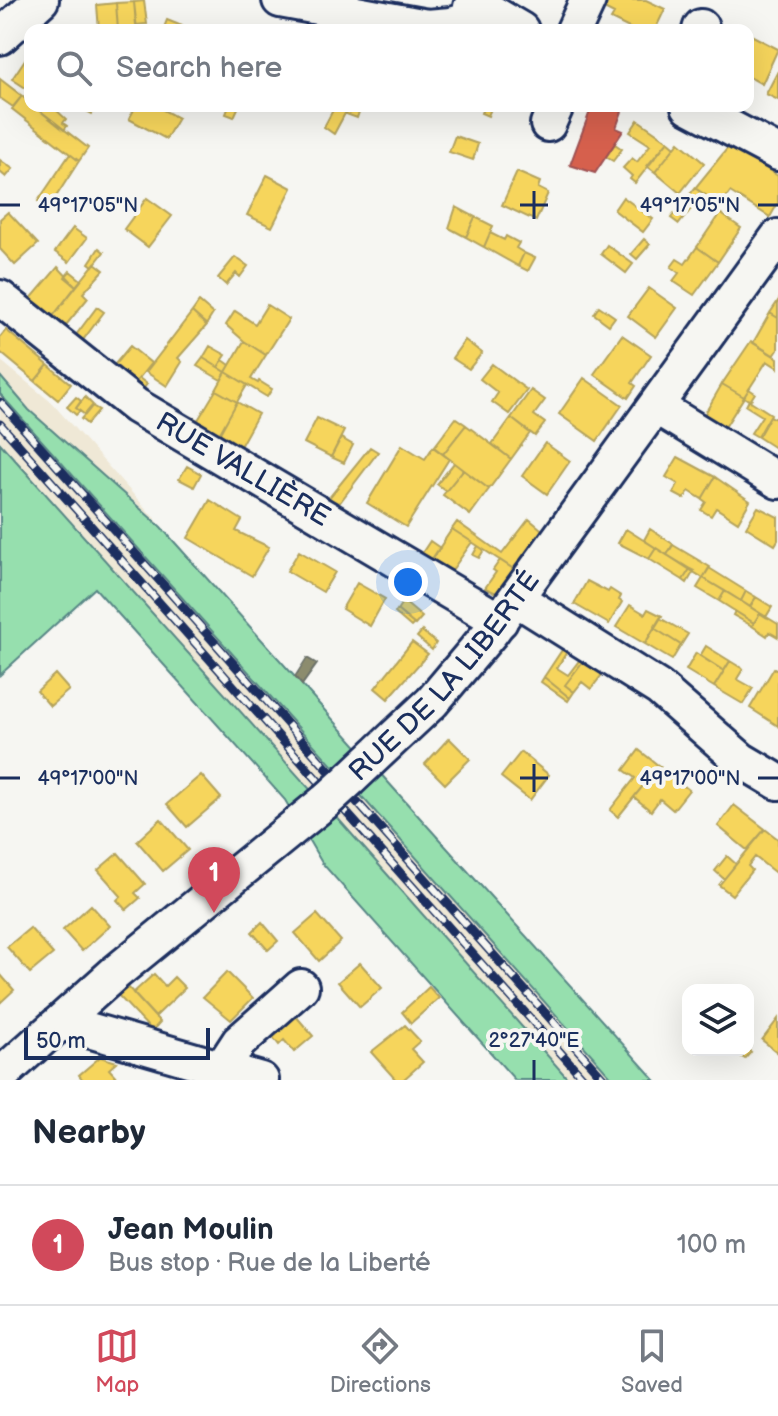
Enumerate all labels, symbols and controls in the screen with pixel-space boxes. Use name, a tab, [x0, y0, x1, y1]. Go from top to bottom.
search box	[24, 24, 754, 112]
icon: search	[52, 46, 96, 90]
text: Search here	[116, 50, 282, 86]
text: 49°17'05"N	[38, 194, 138, 218]
text: 49°17'05"N	[640, 194, 740, 218]
street label: RUE VALLIÈRE	[150, 405, 336, 533]
your location	[388, 562, 428, 602]
street label: RUE DE LA LIBERTÉ	[342, 564, 546, 788]
text: 49°17'00"N	[37, 767, 139, 791]
text: 49°17'00"N	[639, 767, 741, 791]
pin: 1	[188, 847, 240, 913]
map controls	[682, 984, 754, 1056]
button: layers	[682, 984, 754, 1056]
scale bar	[24, 1024, 210, 1060]
text: 50 m	[36, 1028, 86, 1055]
text: 2°27'40"E	[488, 1029, 580, 1053]
text: Nearby	[32, 1112, 146, 1153]
text: Jean Moulin	[108, 1212, 274, 1248]
text: 1	[53, 1230, 63, 1261]
text: 100 m	[677, 1230, 746, 1261]
text: Bus stop · Rue de la Liberté	[108, 1248, 431, 1279]
tab: Map	[95, 1324, 139, 1399]
tab: Directions	[330, 1324, 431, 1399]
tab: Saved	[621, 1324, 683, 1399]

